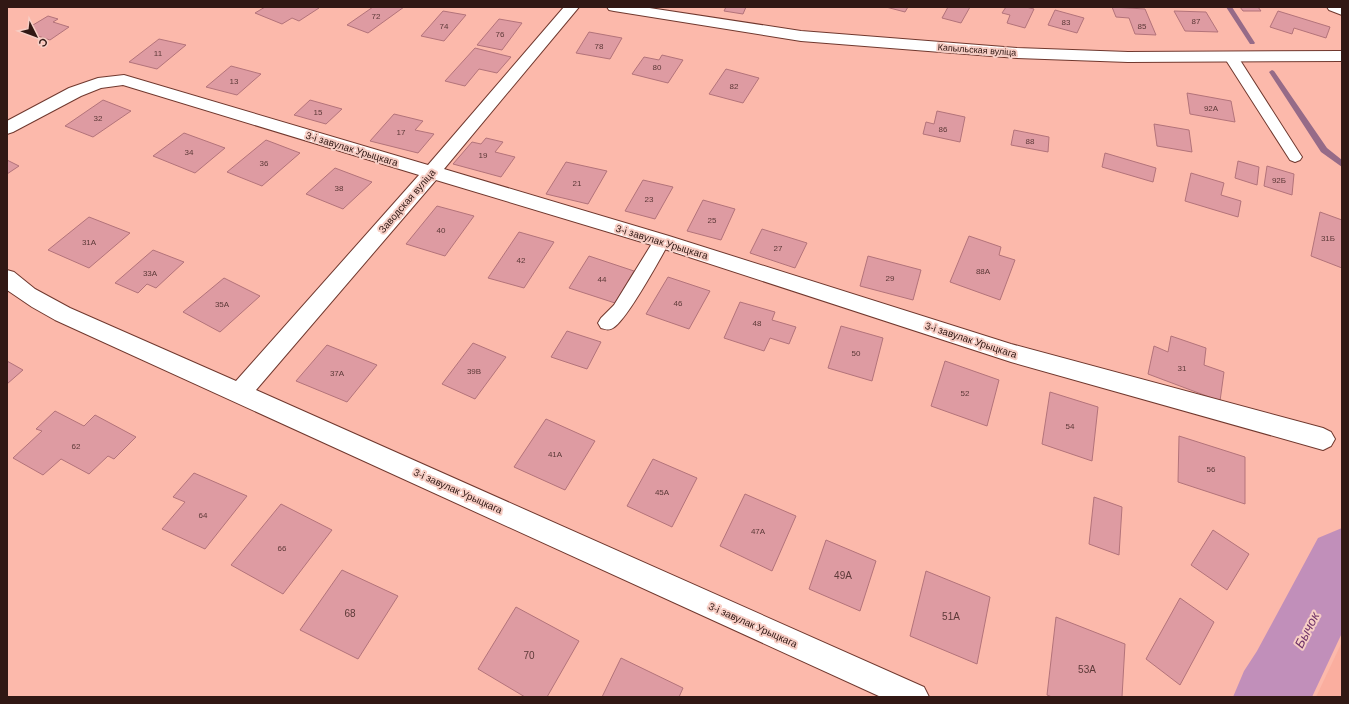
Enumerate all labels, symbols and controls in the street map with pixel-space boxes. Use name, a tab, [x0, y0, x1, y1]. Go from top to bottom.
house number: 72	[372, 12, 381, 21]
north arrow	[16, 16, 56, 56]
house number: 87	[1192, 17, 1201, 26]
house number: 83	[1062, 18, 1071, 27]
house number: 74	[440, 22, 449, 31]
house number: 85	[1138, 22, 1147, 31]
house number: 76	[496, 30, 505, 39]
text: С	[36, 36, 51, 50]
house number: 78	[595, 42, 604, 51]
street label: Капыльская вуліца	[937, 42, 1017, 58]
house number: 11	[154, 49, 163, 58]
house number: 80	[653, 63, 662, 72]
house number: 13	[230, 77, 239, 86]
house number: 82	[730, 82, 739, 91]
house number: 92А	[1204, 104, 1219, 113]
house number: 15	[314, 108, 323, 117]
house number: 32	[94, 114, 103, 123]
house number: 86	[939, 125, 948, 134]
house number: 17	[397, 128, 406, 137]
street label: 3-і завулак Урыцкага	[304, 130, 400, 168]
house number: 88	[1026, 137, 1035, 146]
house number: 34	[185, 148, 194, 157]
house number: 19	[479, 151, 488, 160]
house number: 36	[260, 159, 269, 168]
street label: Заводская вуліца	[376, 167, 438, 235]
house number: 92Б	[1272, 176, 1286, 185]
house number: 21	[573, 179, 582, 188]
house number: 38	[335, 184, 344, 193]
house number: 23	[645, 195, 654, 204]
house number: 25	[708, 216, 717, 225]
street label: 3-і завулак Урыцкага	[614, 223, 710, 261]
house number: 40	[437, 226, 446, 235]
house number: 31Б	[1321, 234, 1335, 243]
house number: 31А	[82, 238, 97, 247]
house number: 27	[774, 244, 783, 253]
house number: 42	[517, 256, 526, 265]
house number: 88А	[976, 267, 991, 276]
house number: 33А	[143, 269, 158, 278]
house number: 29	[886, 274, 895, 283]
house number: 44	[598, 275, 607, 284]
house number: 46	[674, 299, 683, 308]
house number: 35А	[215, 300, 230, 309]
house number: 48	[753, 319, 762, 328]
street label: 3-і завулак Урыцкага	[924, 320, 1019, 360]
house number: 50	[852, 349, 861, 358]
house number: 31	[1178, 364, 1187, 373]
house number: 39В	[467, 367, 481, 376]
house number: 37А	[330, 369, 345, 378]
house number: 52	[961, 389, 970, 398]
house number: 54	[1066, 422, 1075, 431]
house number: 62	[72, 442, 81, 451]
house number: 41А	[548, 450, 563, 459]
house number: 56	[1207, 465, 1216, 474]
street label: 3-і завулак Урыцкага	[412, 466, 504, 516]
house number: 45А	[655, 488, 670, 497]
house number: 64	[199, 511, 208, 520]
house number: 47А	[751, 527, 766, 536]
house number: 66	[278, 544, 287, 553]
house number: 49А	[834, 570, 852, 581]
street label: 3-і завулак Урыцкага	[707, 600, 799, 650]
house number: 68	[344, 608, 356, 619]
water label: Бычок	[1292, 609, 1323, 650]
house number: 51А	[942, 611, 960, 622]
house number: 70	[523, 650, 535, 661]
house number: 53А	[1078, 664, 1096, 675]

